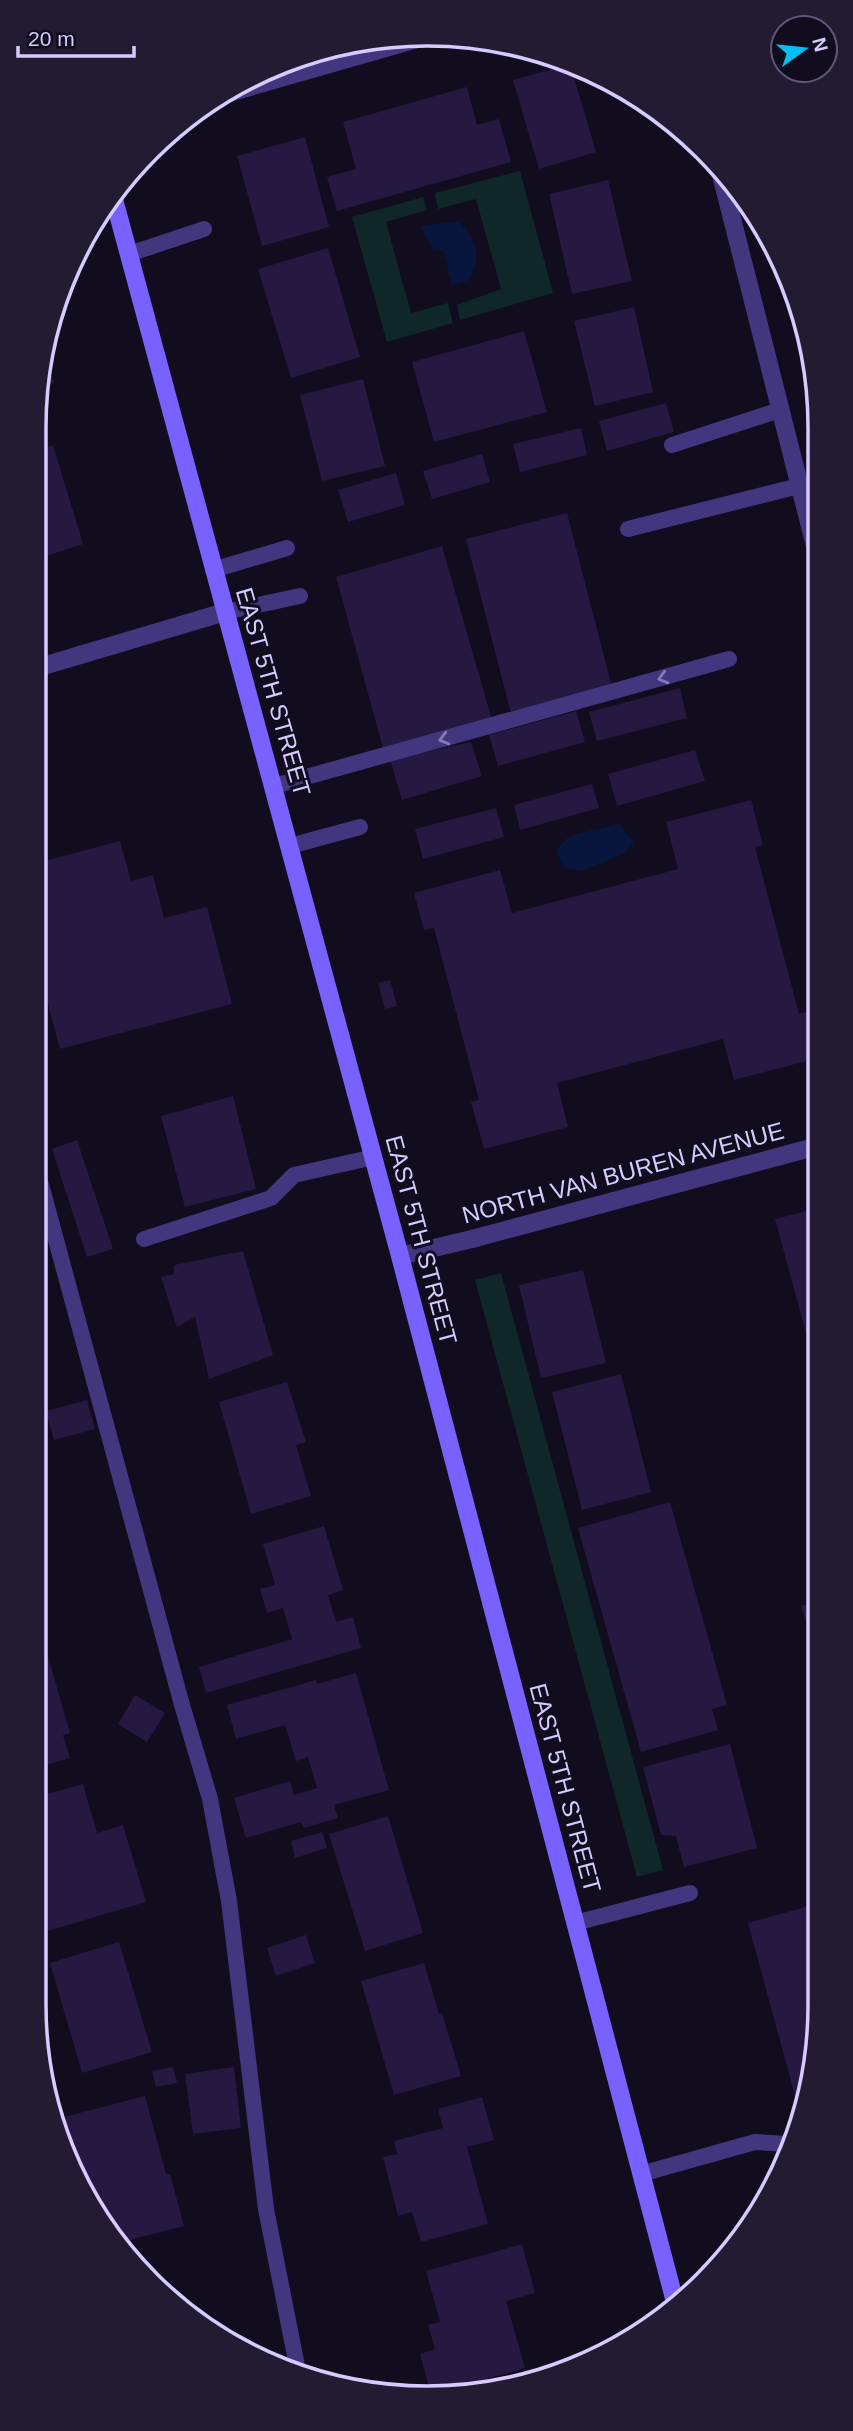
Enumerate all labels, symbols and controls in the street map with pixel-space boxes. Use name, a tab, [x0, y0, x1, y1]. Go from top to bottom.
scale bar	[18, 14, 133, 58]
north arrow	[769, 14, 839, 84]
text: 20 m	[28, 27, 75, 50]
text: N	[808, 35, 832, 54]
street label: EAST 5TH STREET	[231, 585, 316, 800]
one-way arrow	[658, 669, 670, 684]
one-way arrow	[438, 730, 450, 745]
street label: NORTH VAN BUREN AVENUE	[459, 1117, 787, 1229]
street label: EAST 5TH STREET	[381, 1132, 463, 1348]
street label: EAST 5TH STREET	[525, 1680, 607, 1896]

